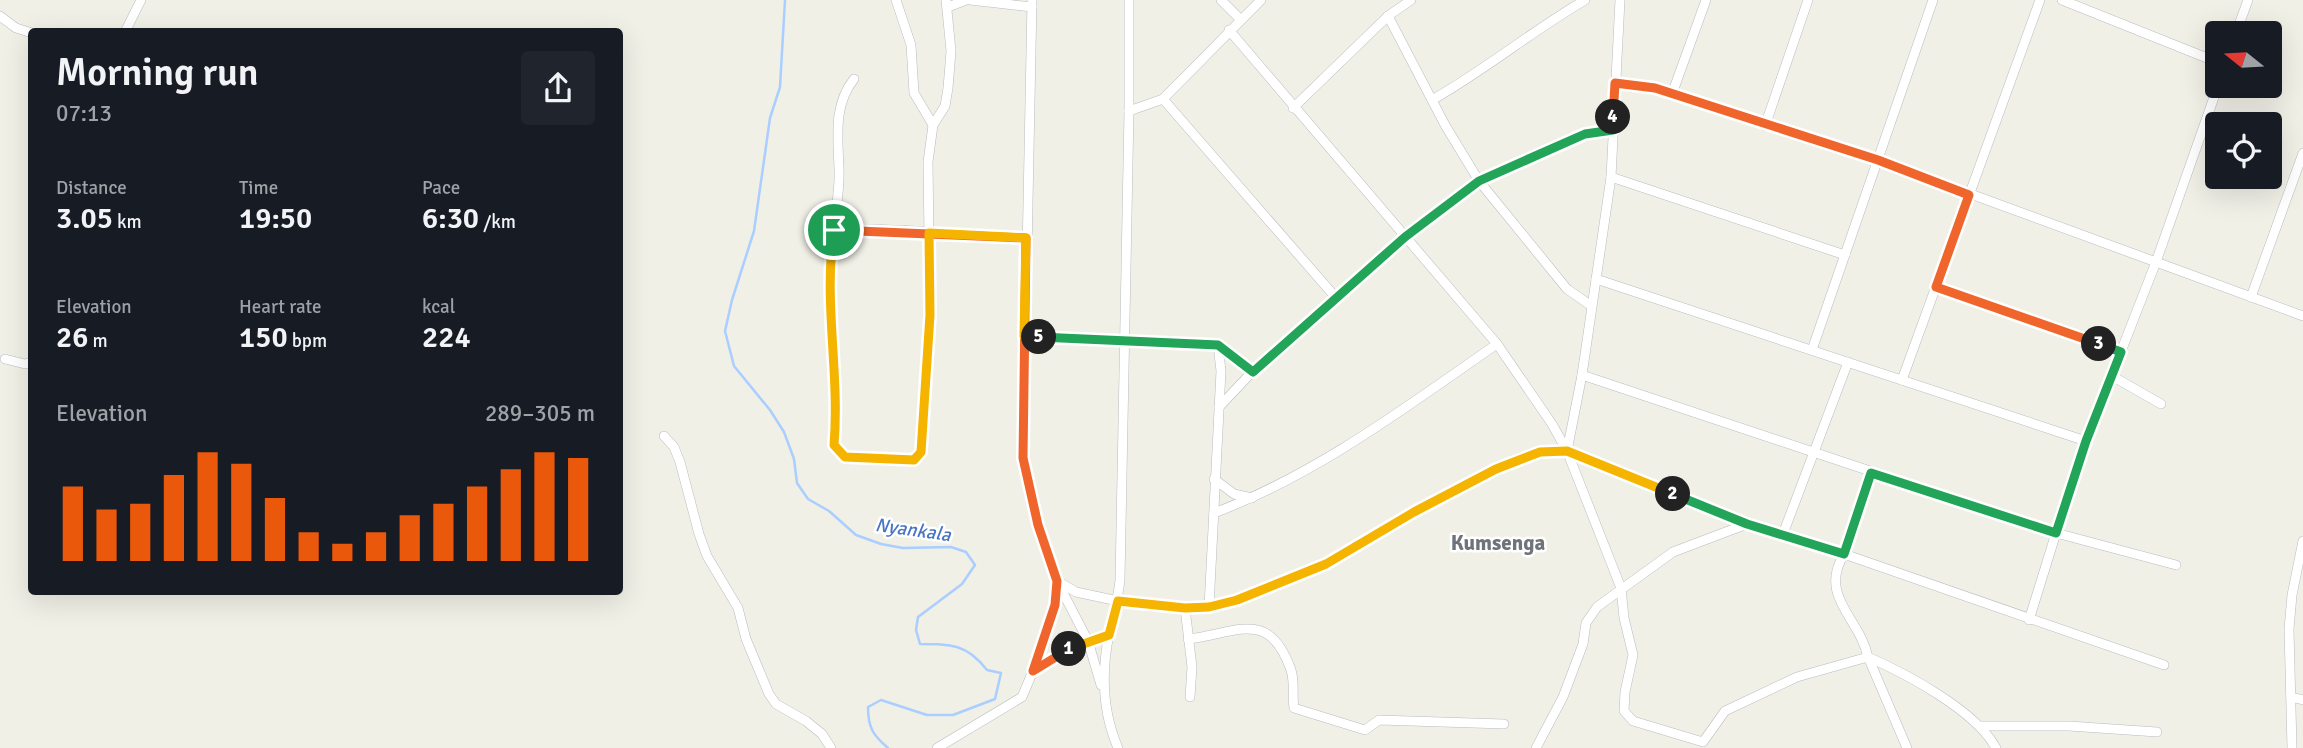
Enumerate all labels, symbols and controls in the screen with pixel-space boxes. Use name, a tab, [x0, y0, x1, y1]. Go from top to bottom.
north arrow	[2205, 21, 2282, 98]
map controls	[2205, 21, 2282, 189]
text: Morning run	[56, 49, 259, 96]
button: share	[521, 51, 595, 125]
text: 07:13	[56, 99, 112, 128]
pin: 4	[1596, 100, 1630, 134]
text: 4	[1607, 104, 1618, 128]
button: locate	[2205, 112, 2282, 189]
text: Distance	[56, 176, 127, 200]
text: Time	[239, 176, 278, 200]
text: Pace	[422, 176, 460, 200]
text: 3.05	[56, 200, 113, 237]
text: 19:50	[239, 200, 312, 237]
text: 6:30	[422, 200, 479, 237]
pin	[804, 200, 864, 260]
text: km	[113, 210, 142, 234]
text: /km	[479, 210, 516, 234]
icon: arrive	[815, 211, 853, 249]
text: Elevation	[56, 295, 132, 319]
text: Heart rate	[239, 295, 321, 319]
text: kcal	[422, 295, 455, 319]
text: 26	[56, 319, 88, 356]
text: 150	[239, 319, 288, 356]
text: 224	[422, 319, 471, 356]
pin: 5	[1021, 320, 1056, 354]
text: 5	[1033, 324, 1044, 348]
pin: 3	[2082, 326, 2116, 362]
text: m	[88, 329, 108, 353]
text: bpm	[288, 329, 327, 353]
text: 3	[2093, 331, 2104, 355]
text: Elevation	[56, 399, 148, 428]
text: 289–305 m	[485, 399, 595, 428]
pin: 2	[1656, 476, 1690, 512]
text: 2	[1667, 481, 1678, 505]
water label: Nyankala	[874, 513, 954, 547]
district label: Kumsenga	[1451, 530, 1545, 556]
pin: 1	[1052, 632, 1086, 666]
text: 1	[1063, 636, 1074, 660]

